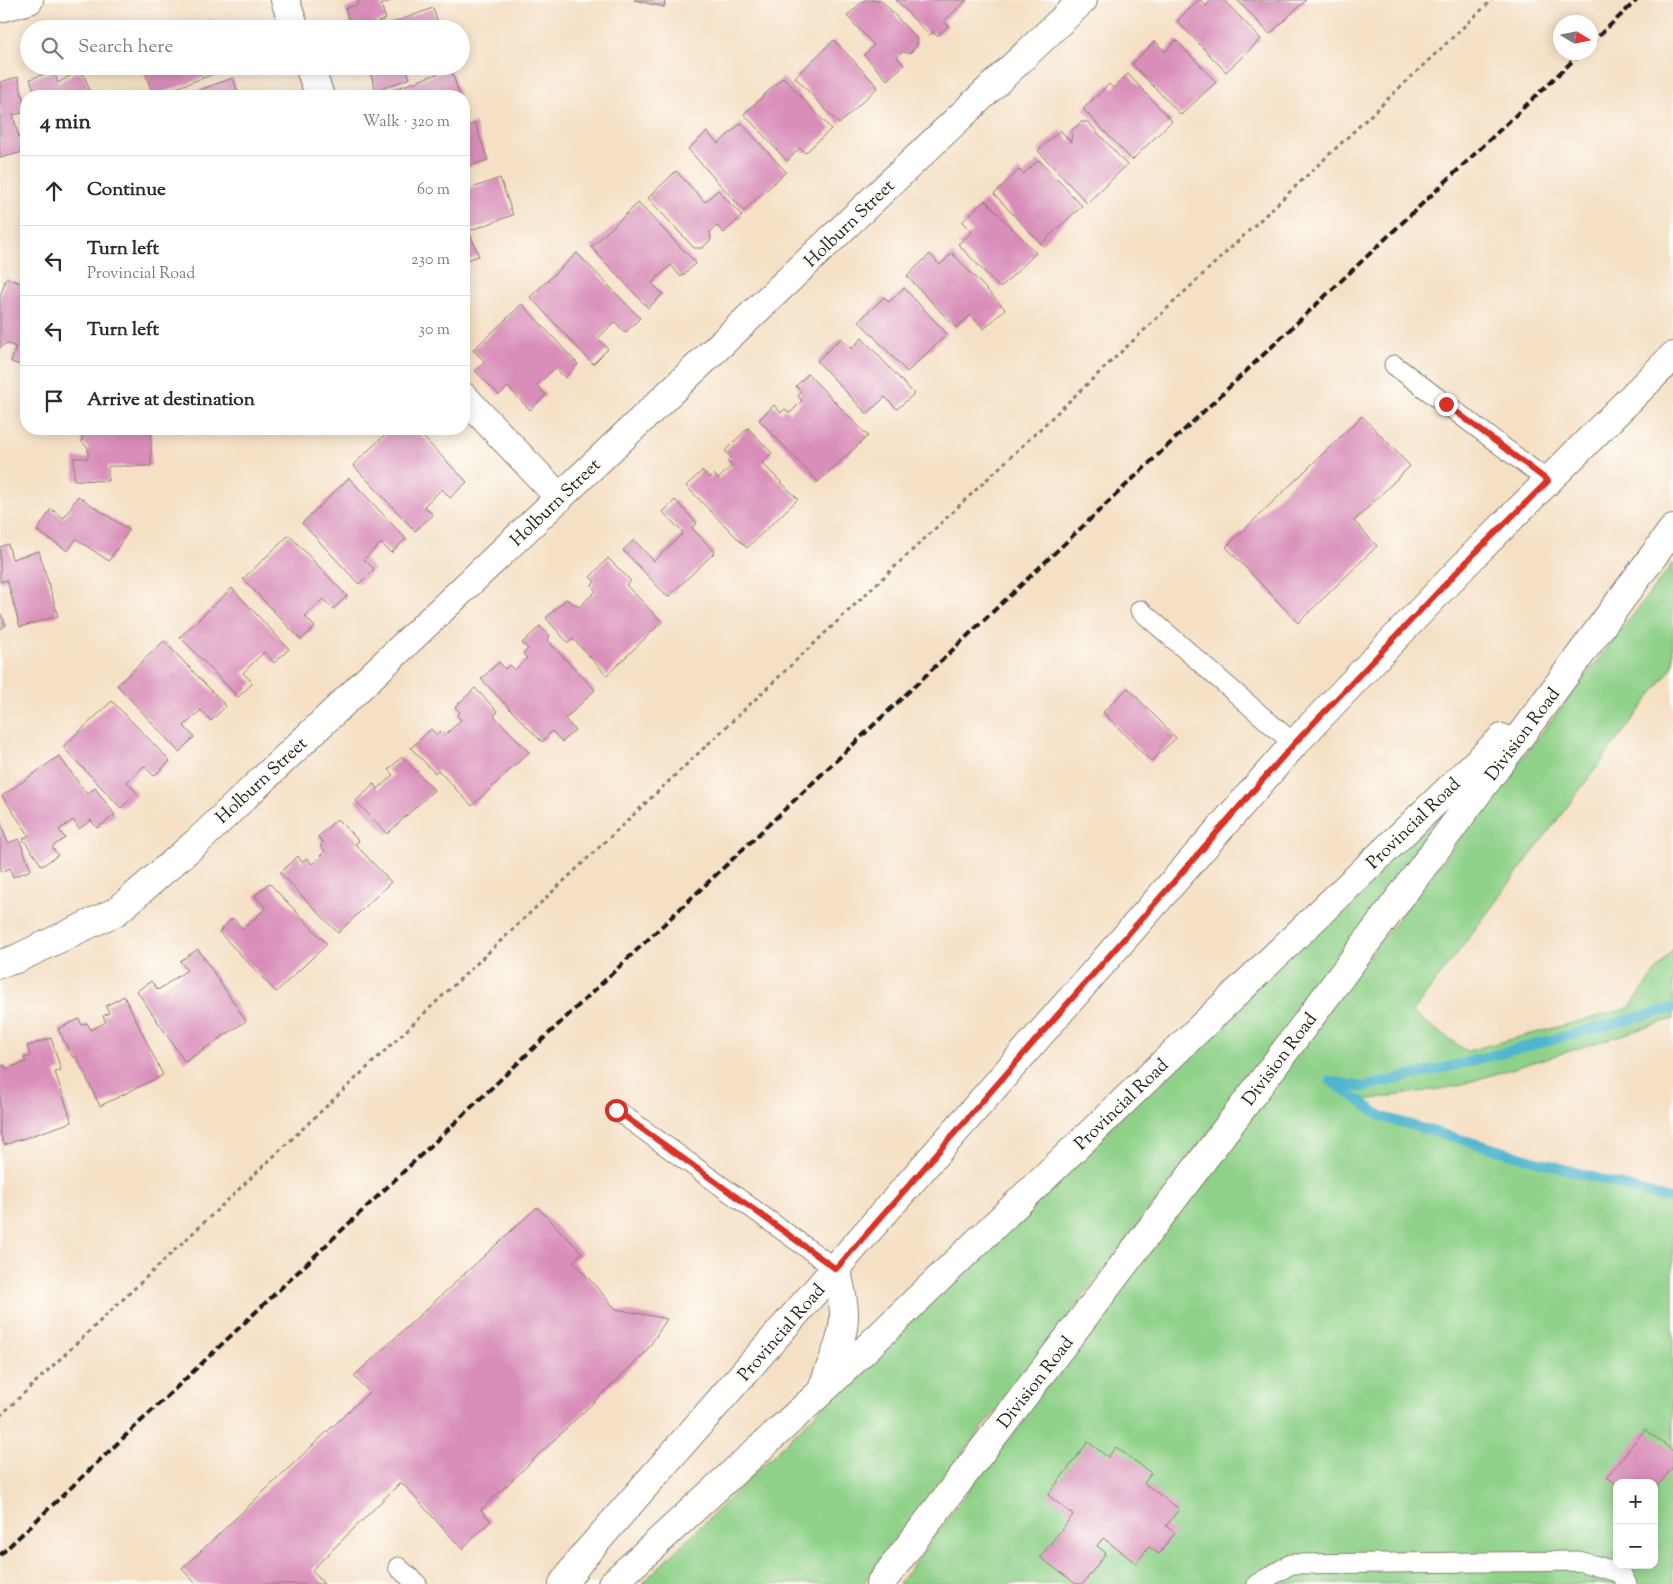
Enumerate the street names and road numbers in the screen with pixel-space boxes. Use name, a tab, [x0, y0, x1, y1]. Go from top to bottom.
street label: Holburn Street	[799, 174, 902, 274]
street label: Holburn Street	[505, 453, 608, 553]
street label: Division Road	[1480, 683, 1567, 787]
street label: Holburn Street	[211, 732, 314, 831]
street label: Provincial Road	[1362, 773, 1467, 876]
street label: Division Road	[1237, 1008, 1324, 1112]
street label: Provincial Road	[1070, 1054, 1175, 1157]
street label: Provincial Road	[733, 1279, 832, 1388]
street label: Division Road	[992, 1332, 1081, 1435]

